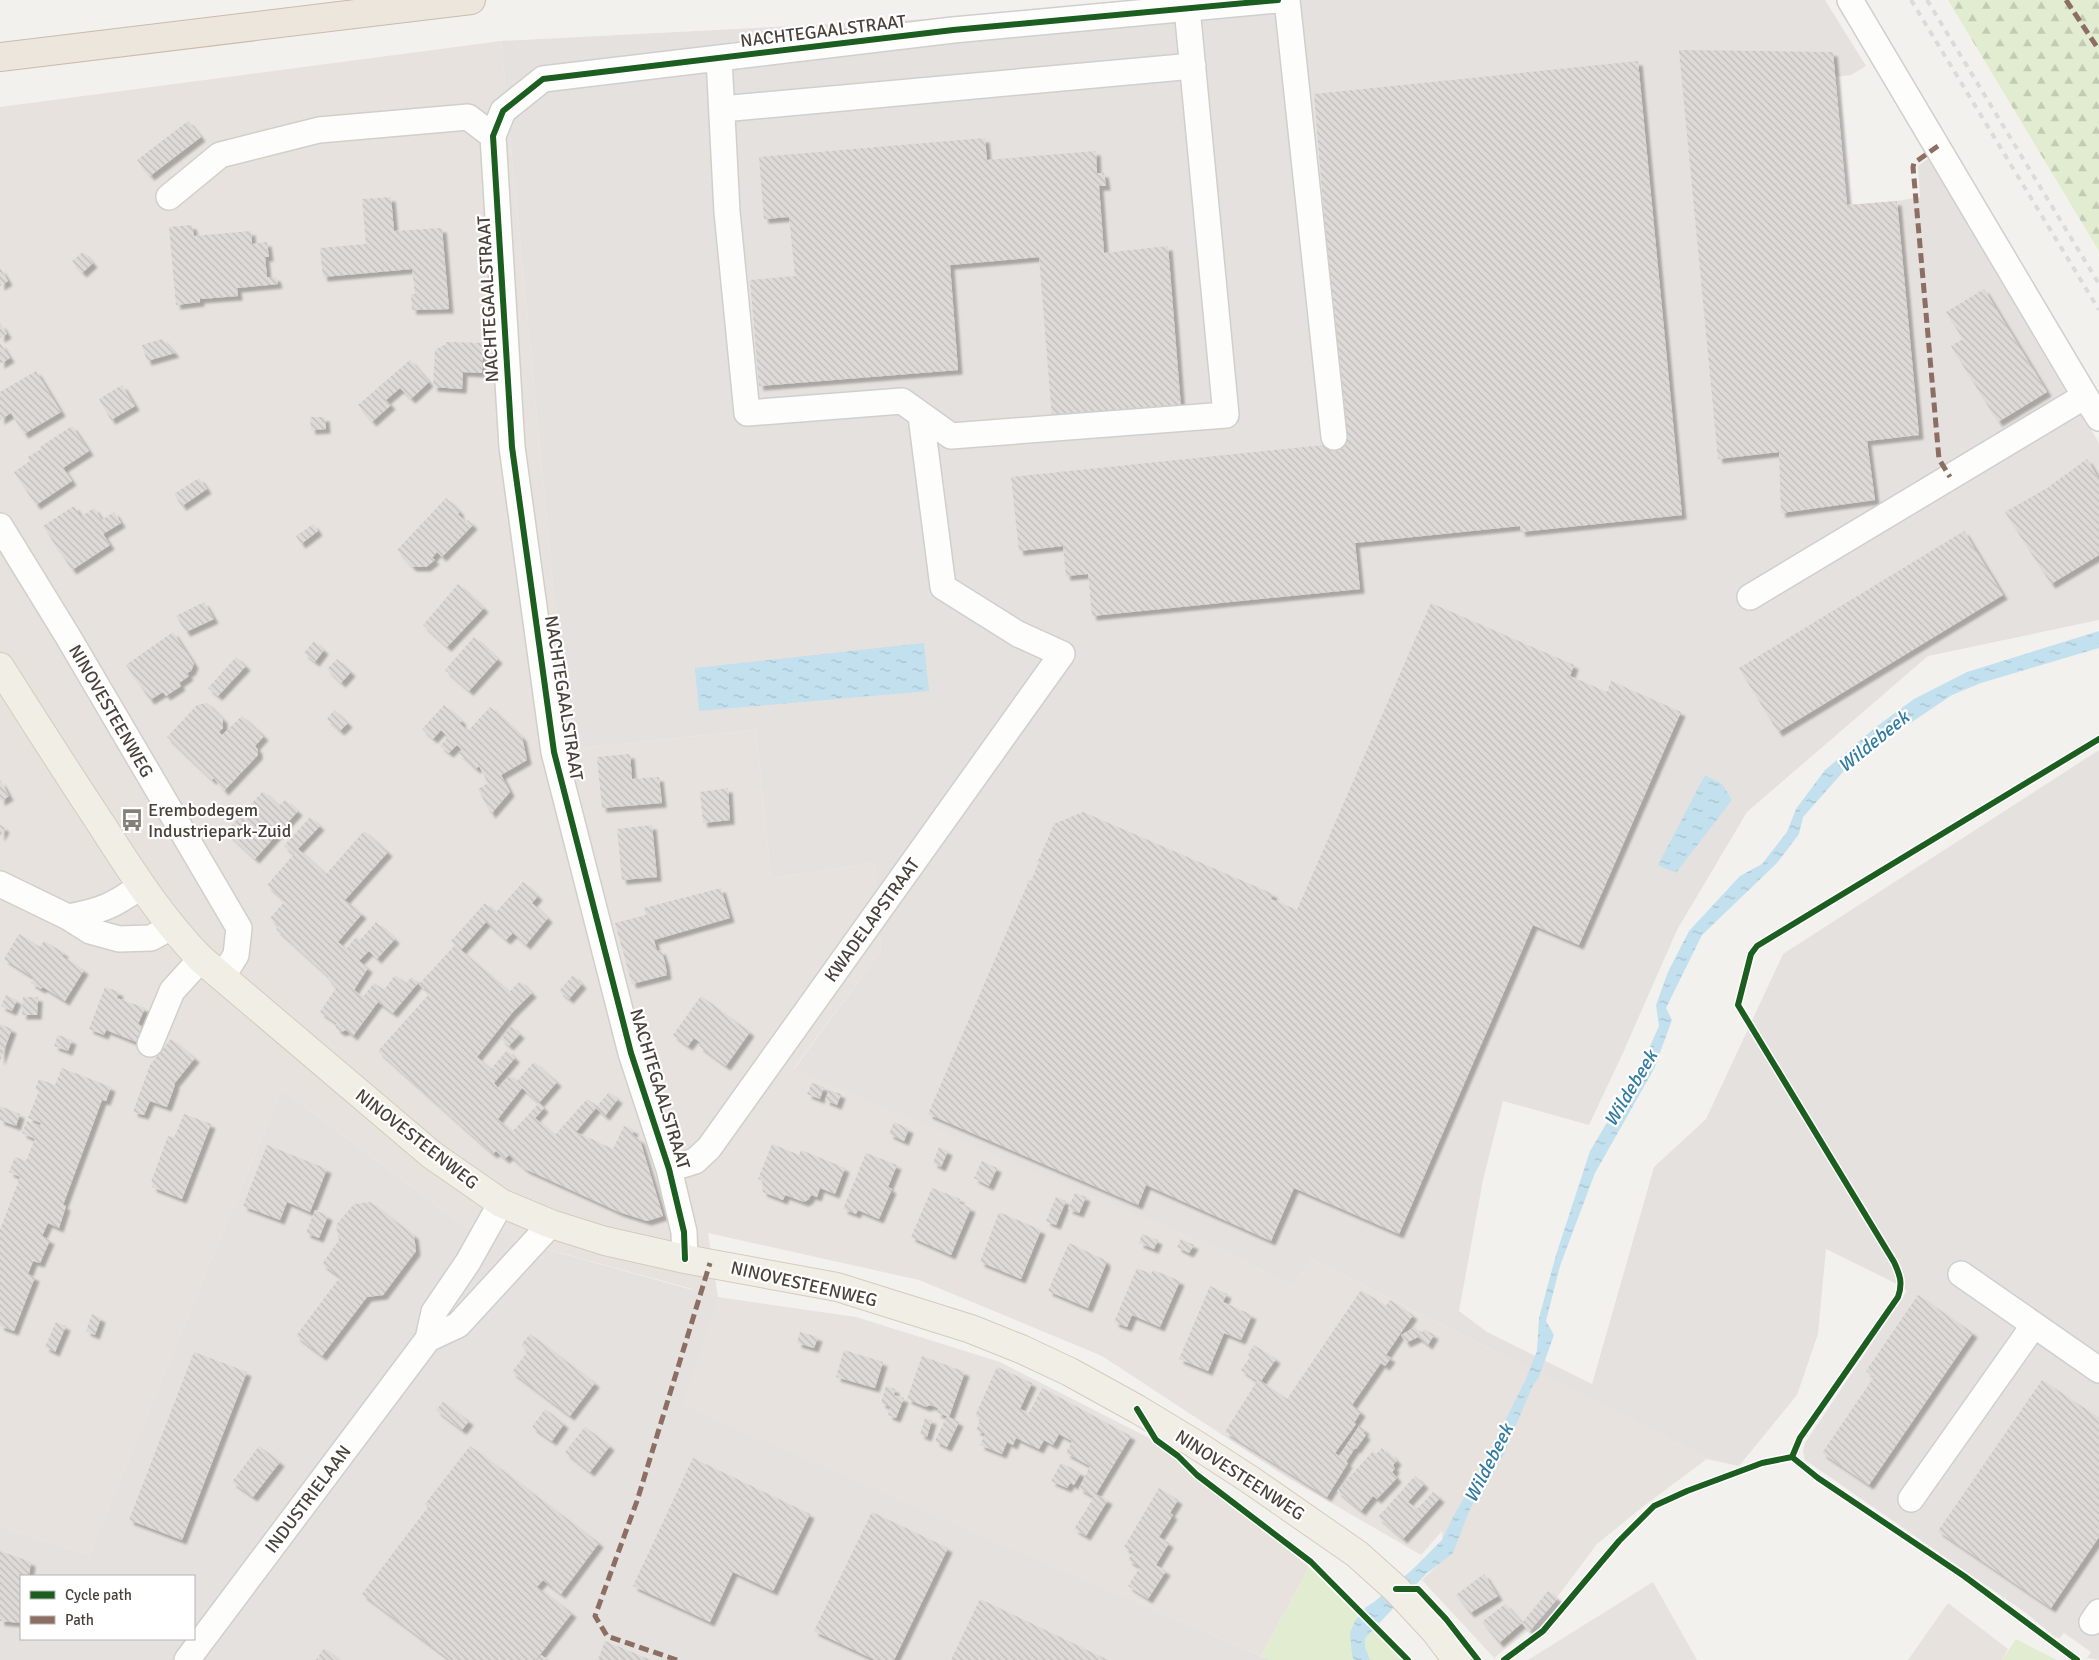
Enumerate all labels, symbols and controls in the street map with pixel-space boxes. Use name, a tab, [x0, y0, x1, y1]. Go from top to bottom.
street label: NACHTEGAALSTRAAT	[739, 10, 907, 52]
street label: NACHTEGAALSTRAAT	[473, 215, 503, 383]
street label: NACHTEGAALSTRAAT	[540, 614, 588, 782]
street label: NINOVESTEENWEG	[64, 641, 158, 781]
water label: Wildebeek	[1833, 705, 1915, 778]
place label: Erembodegem Industriepark-Zuid	[148, 799, 291, 842]
bus stop icon: Erembodegem Industriepark-Zuid	[119, 807, 145, 833]
street label: KWADELAPSTRAAT	[820, 854, 924, 986]
street label: NACHTEGAALSTRAAT	[625, 1006, 695, 1172]
water label: Wildebeek	[1599, 1045, 1664, 1131]
street label: NINOVESTEENWEG	[351, 1084, 483, 1194]
street label: NINOVESTEENWEG	[729, 1256, 879, 1312]
water label: Wildebeek	[1459, 1419, 1520, 1507]
street label: NINOVESTEENWEG	[1171, 1425, 1309, 1525]
street label: INDUSTRIELAAN	[260, 1441, 356, 1557]
legend	[20, 1575, 195, 1640]
text: Cycle path	[65, 1586, 132, 1604]
text: Path	[65, 1611, 94, 1629]

